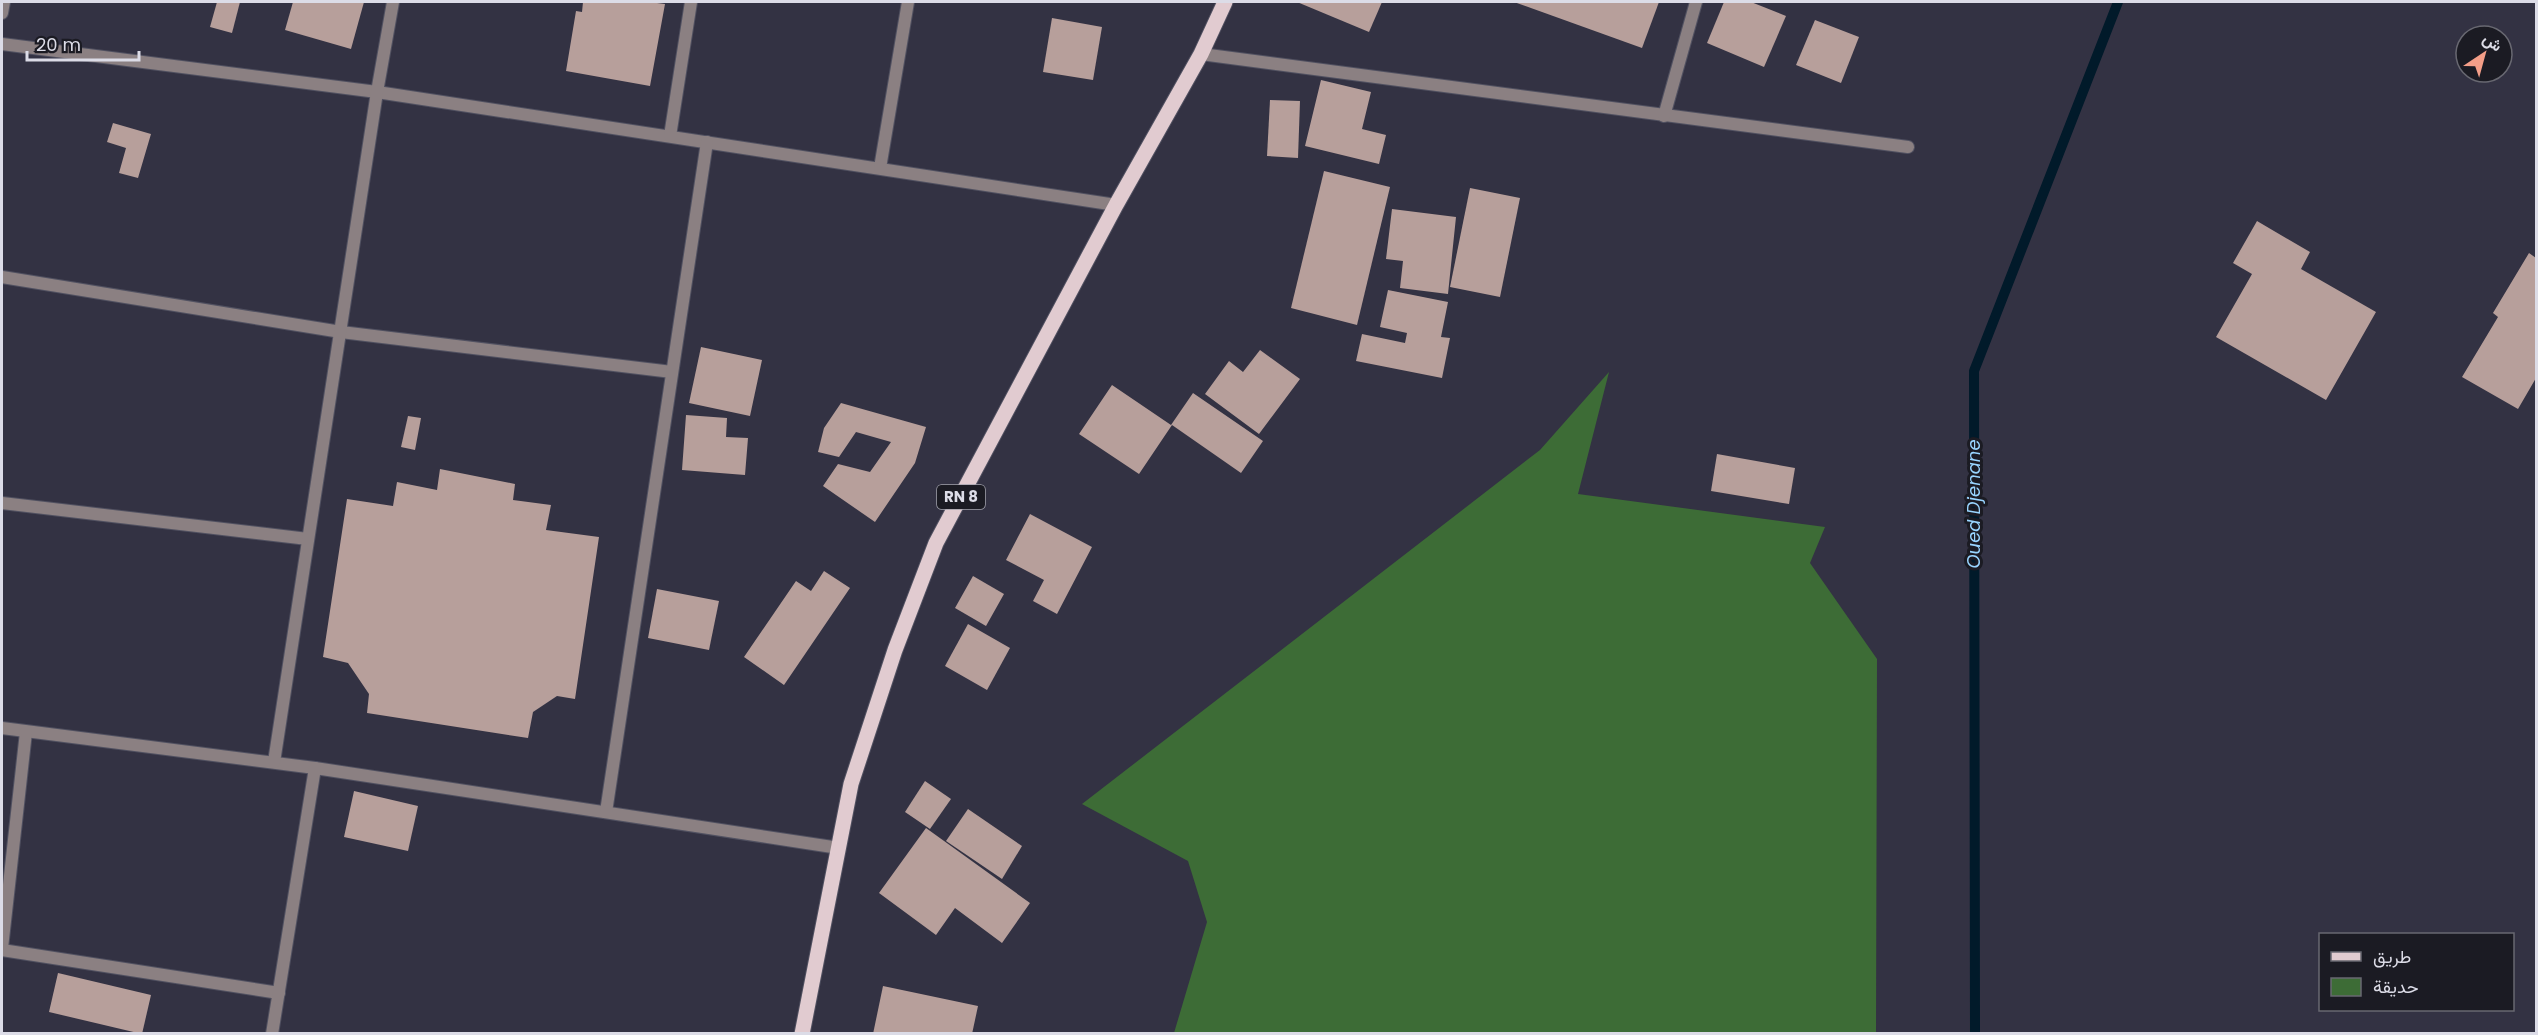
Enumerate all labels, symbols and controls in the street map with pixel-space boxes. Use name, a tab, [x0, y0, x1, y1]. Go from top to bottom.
scale bar	[27, 24, 140, 62]
north arrow	[2454, 24, 2514, 84]
text: ش	[2478, 27, 2507, 57]
text: 20 m	[36, 32, 81, 57]
water label: Oued Djenane	[1961, 439, 1986, 569]
road number: RN 8	[937, 485, 985, 509]
legend	[2319, 933, 2514, 1011]
text: طريق	[2373, 944, 2411, 969]
text: حديقة	[2373, 974, 2419, 999]

